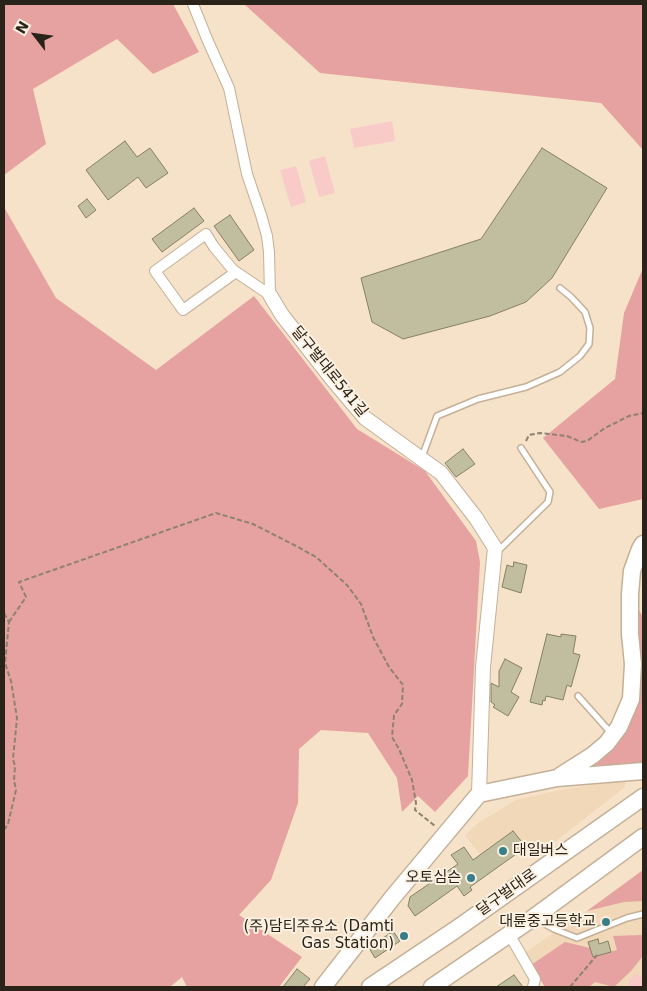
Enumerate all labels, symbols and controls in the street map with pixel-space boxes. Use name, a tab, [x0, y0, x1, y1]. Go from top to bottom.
north arrow	[10, 10, 60, 60]
text: N	[12, 18, 32, 37]
street label: 달구벌대로541길	[287, 323, 371, 421]
place label: 대일버스	[513, 842, 568, 860]
marker: 대일버스	[497, 845, 509, 857]
street label: 달구벌대로	[474, 866, 540, 920]
place label: 오토심슨	[406, 869, 461, 887]
marker: 오토심슨	[465, 872, 477, 884]
place label: 대륜중고등학교	[499, 913, 596, 931]
marker: 대륜중고등학교	[600, 916, 612, 928]
place label: (주)담티주유소 (Damti Gas Station)	[243, 918, 394, 953]
marker: (주)담티주유소 (Damti Gas Station)	[398, 930, 410, 942]

